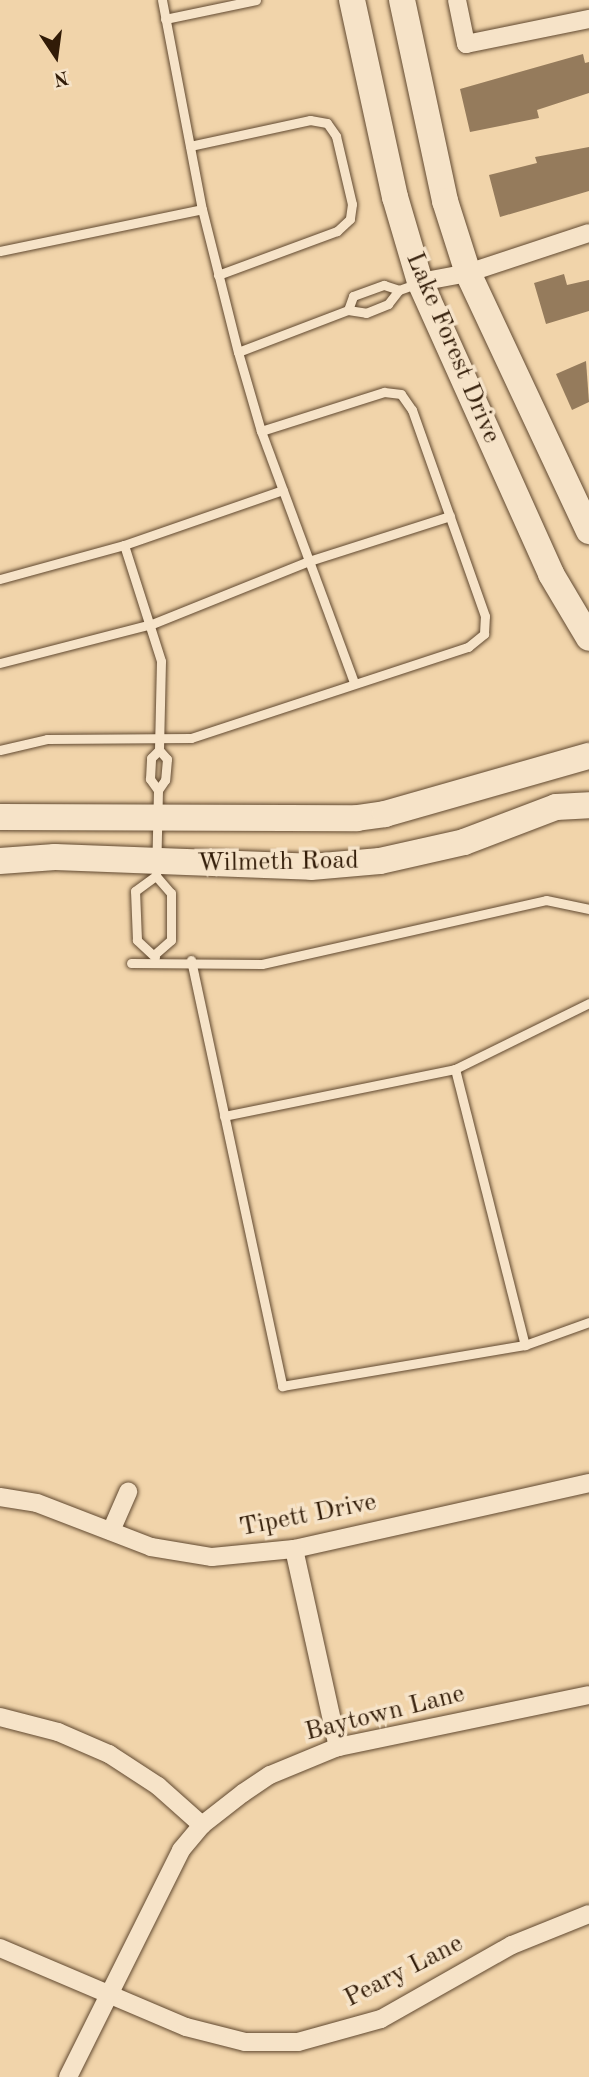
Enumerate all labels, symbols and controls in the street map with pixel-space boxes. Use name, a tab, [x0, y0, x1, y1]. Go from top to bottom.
north arrow	[21, 21, 91, 91]
text: N	[52, 66, 70, 88]
street label: Lake Forest Drive	[398, 248, 506, 448]
street label: Wilmeth Road	[197, 846, 359, 880]
street label: Tipett Drive	[237, 1487, 379, 1545]
street label: Baytown Lane	[302, 1679, 468, 1749]
street label: Peary Lane	[339, 1929, 469, 2015]

